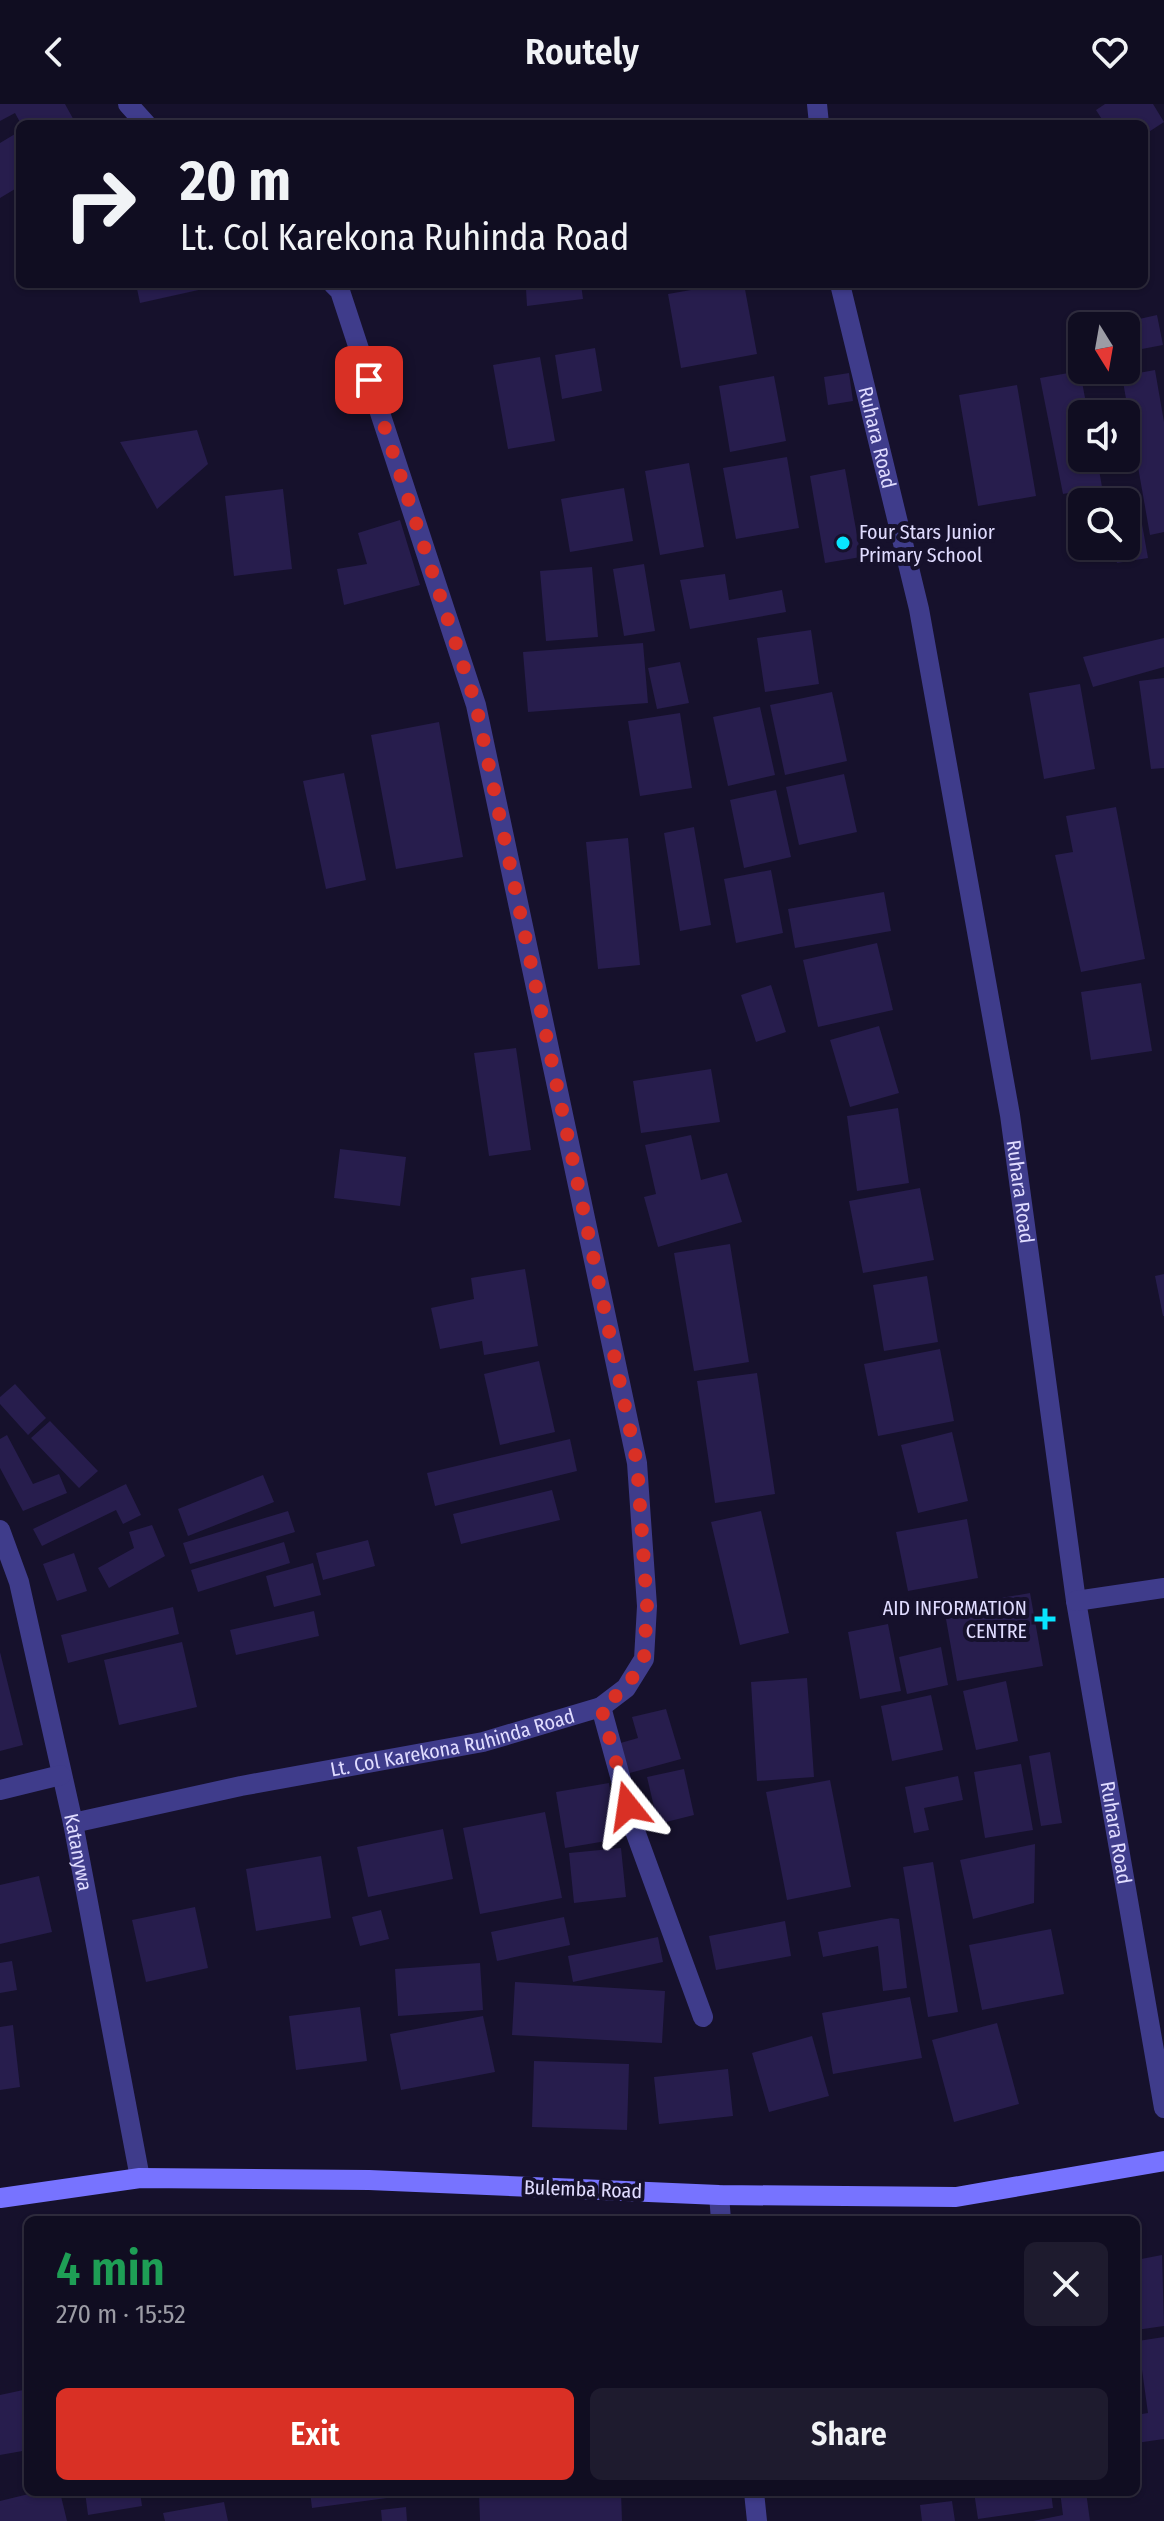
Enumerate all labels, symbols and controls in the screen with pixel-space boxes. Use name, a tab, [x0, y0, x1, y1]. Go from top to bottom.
icon: back	[32, 30, 76, 74]
text: Routely	[525, 30, 639, 74]
icon: heart	[1088, 30, 1132, 74]
text: 20 m	[180, 148, 291, 215]
icon: right	[48, 152, 152, 256]
text: Lt. Col Karekona Ruhinda Road	[180, 216, 629, 260]
north arrow	[1068, 312, 1140, 384]
map controls	[1068, 312, 1140, 560]
pin	[335, 346, 403, 414]
icon: arrive	[347, 358, 391, 402]
street label: Ruhara Road	[853, 384, 901, 491]
button: sound	[1068, 400, 1140, 472]
button: search	[1068, 488, 1140, 560]
place label: Four Stars Junior Primary School	[859, 520, 995, 567]
marker: Four Stars Junior Primary School	[834, 534, 852, 552]
street label: Ruhara Road	[1002, 1139, 1039, 1245]
place label: AID INFORMATION CENTRE	[883, 1596, 1027, 1643]
marker: AID INFORMATION CENTRE	[1034, 1608, 1056, 1630]
street label: Lt. Col Karekona Ruhinda Road	[328, 1704, 577, 1782]
position arrow	[586, 1764, 670, 1848]
street label: Ruhara Road	[1095, 1779, 1137, 1886]
street label: Katanywa	[59, 1811, 98, 1893]
street label: Bulemba Road	[523, 2175, 643, 2203]
text: 4 min	[56, 2240, 165, 2298]
button: close	[1024, 2242, 1108, 2326]
text: 270 m · 15:52	[56, 2299, 186, 2330]
button: Exit	[56, 2388, 574, 2480]
button: Share	[590, 2388, 1108, 2480]

